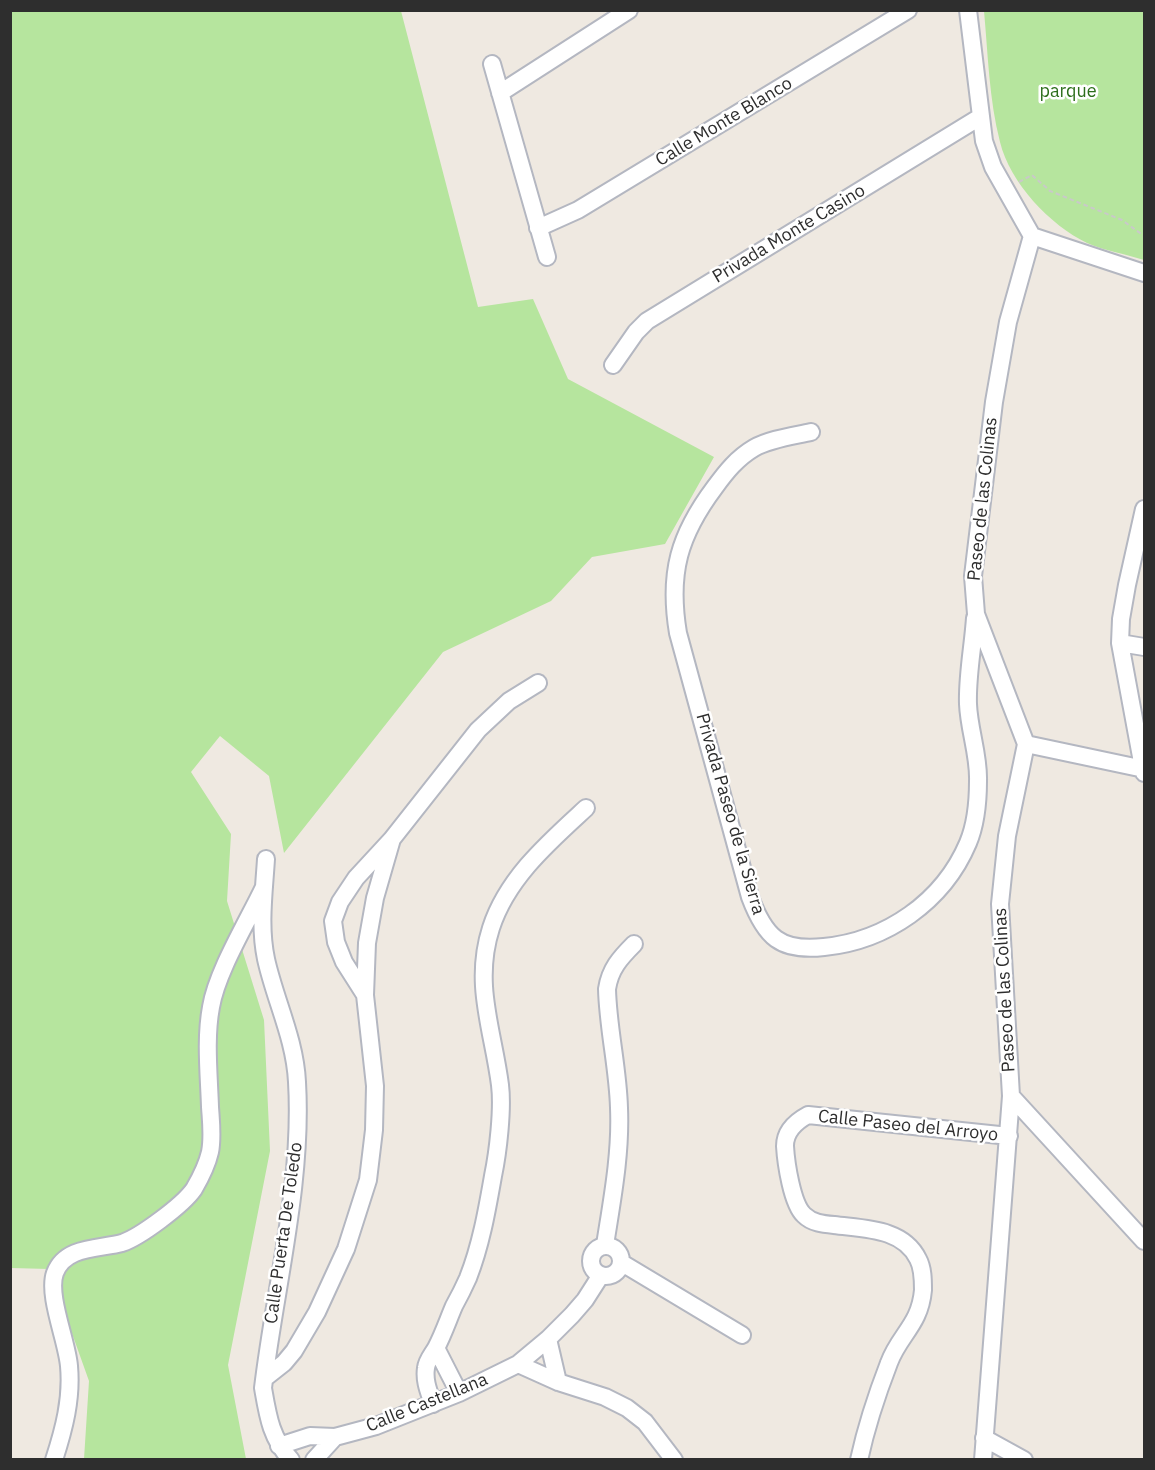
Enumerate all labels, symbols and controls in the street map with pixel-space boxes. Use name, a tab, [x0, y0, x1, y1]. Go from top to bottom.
street label: Calle Monte Blanco	[652, 73, 796, 171]
park label: parque	[1039, 81, 1097, 103]
street label: Privada Monte Casino	[709, 180, 869, 288]
street label: Paseo de las Colinas	[964, 416, 1002, 582]
street label: Privada Paseo de la Sierra	[691, 711, 769, 917]
street label: Paseo de las Colinas	[990, 907, 1020, 1073]
street label: Calle Paseo del Arroyo	[817, 1106, 999, 1146]
street label: Calle Puerta De Toledo	[261, 1141, 307, 1325]
street label: Calle Castellana	[363, 1369, 491, 1437]

